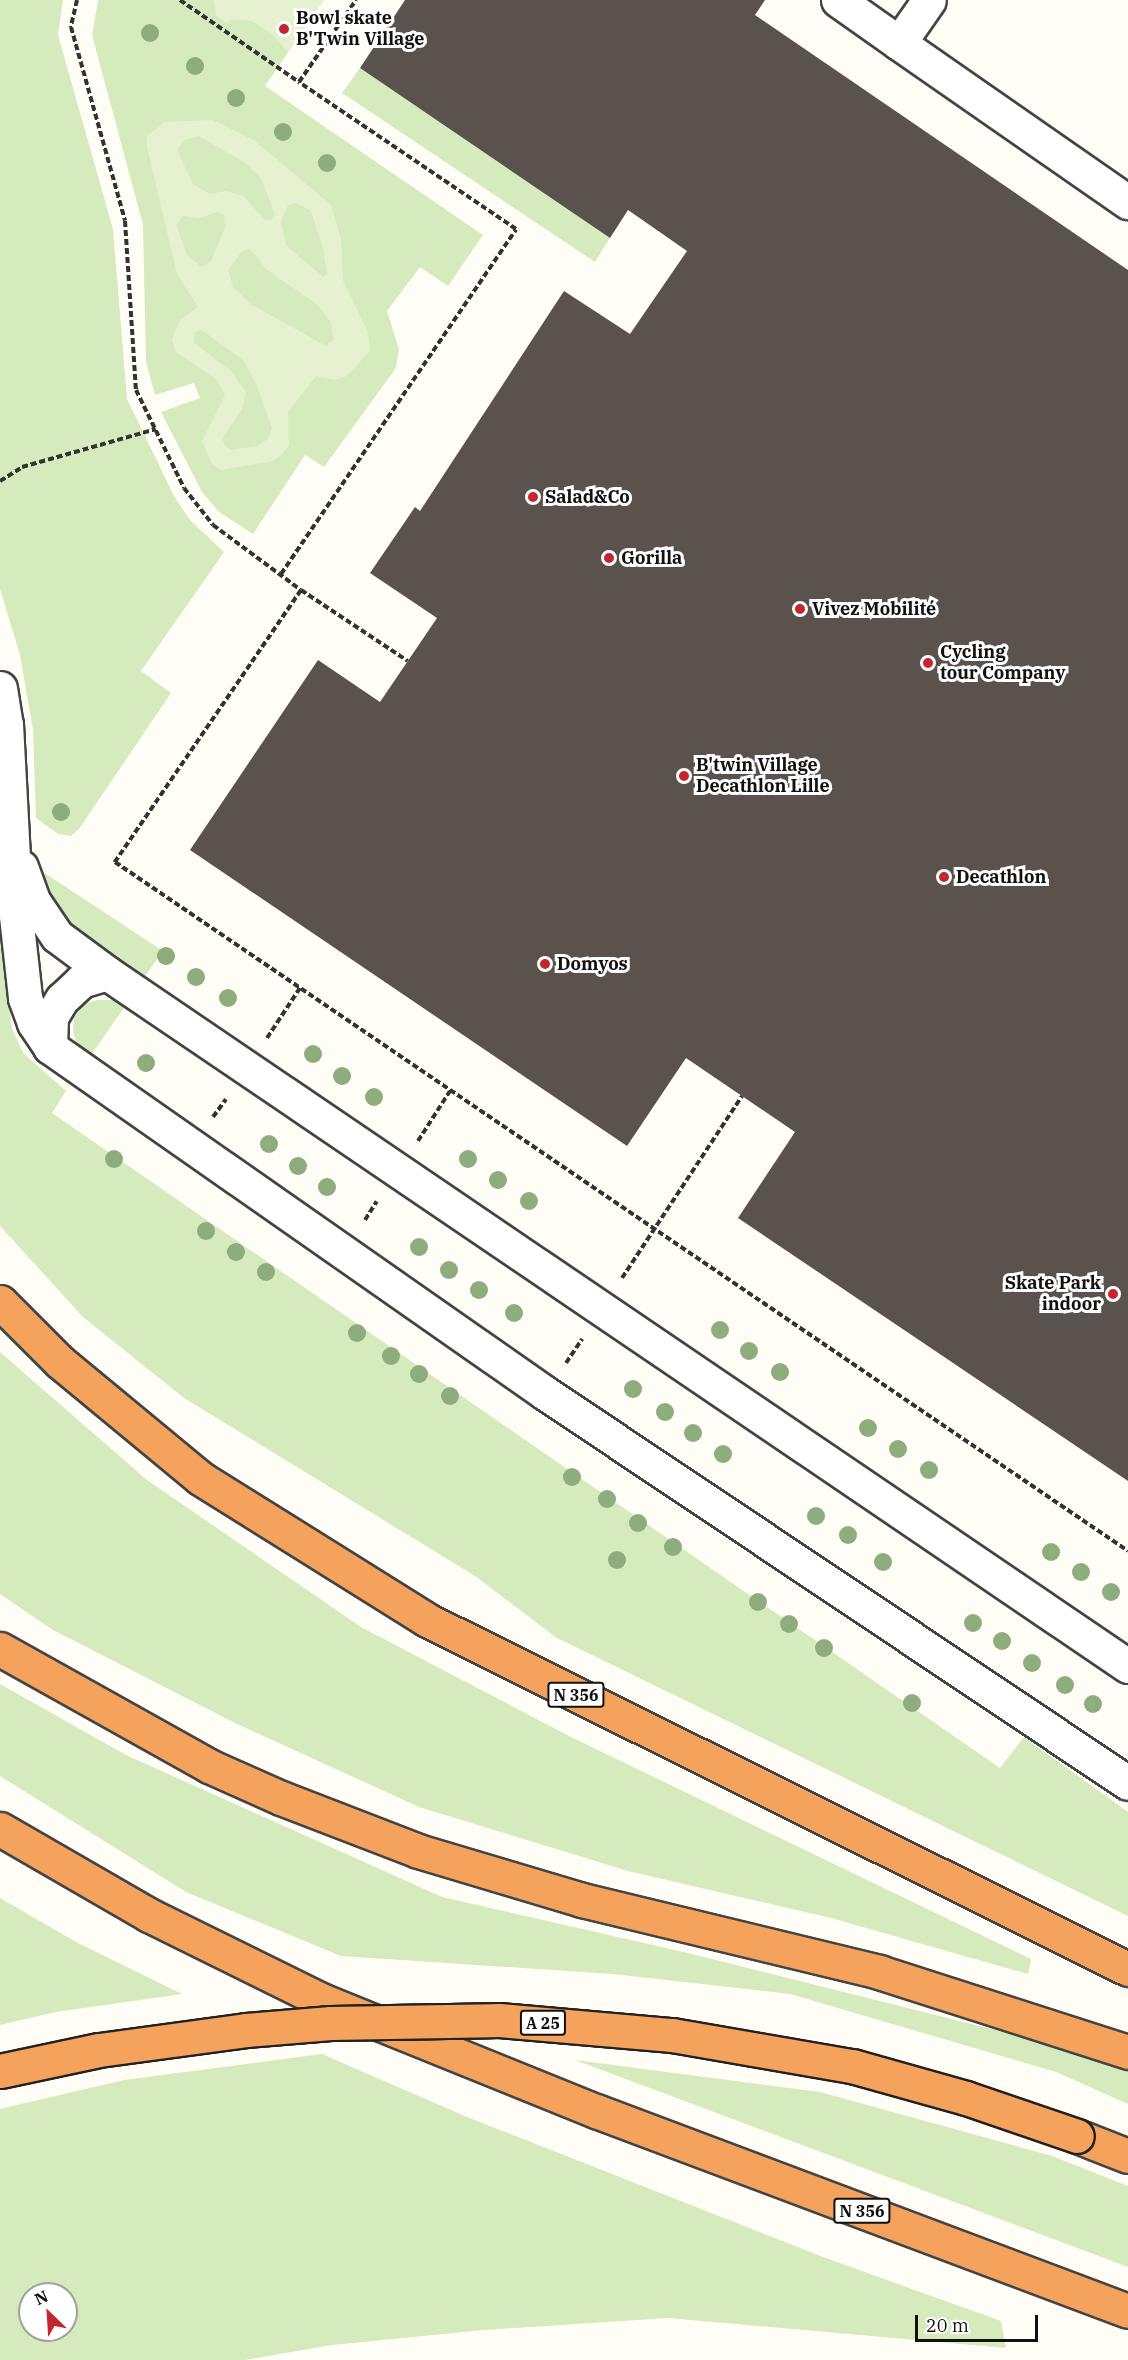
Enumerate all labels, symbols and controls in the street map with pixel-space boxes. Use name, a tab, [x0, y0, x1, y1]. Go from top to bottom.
place label: Bowl skate B'Twin Village	[296, 8, 425, 50]
marker: Bowl skate B'Twin Village	[277, 22, 291, 36]
place label: Salad&Co	[545, 486, 630, 508]
marker: Salad&Co	[526, 490, 540, 504]
place label: Gorilla	[621, 547, 682, 569]
marker: Gorilla	[602, 551, 616, 565]
place label: Vivez Mobilité	[812, 598, 936, 620]
marker: Vivez Mobilité	[793, 602, 807, 616]
place label: Cycling tour Company	[940, 642, 1065, 684]
marker: Cycling tour Company	[921, 656, 935, 670]
place label: B'twin Village Decathlon Lille	[696, 755, 830, 798]
marker: B'twin Village Decathlon Lille	[677, 769, 691, 783]
place label: Decathlon	[956, 866, 1046, 888]
marker: Decathlon	[937, 870, 951, 884]
place label: Domyos	[557, 953, 628, 975]
marker: Domyos	[538, 957, 552, 971]
place label: Skate Park indoor	[1005, 1273, 1101, 1316]
marker: Skate Park indoor	[1106, 1287, 1120, 1301]
road number: N 356	[546, 1682, 606, 1708]
road number: A 25	[519, 2010, 567, 2036]
road number: N 356	[832, 2198, 892, 2224]
north arrow	[18, 2282, 78, 2342]
text: N	[31, 2286, 51, 2309]
scale bar	[918, 2303, 1041, 2341]
text: 20 m	[926, 2314, 969, 2337]

